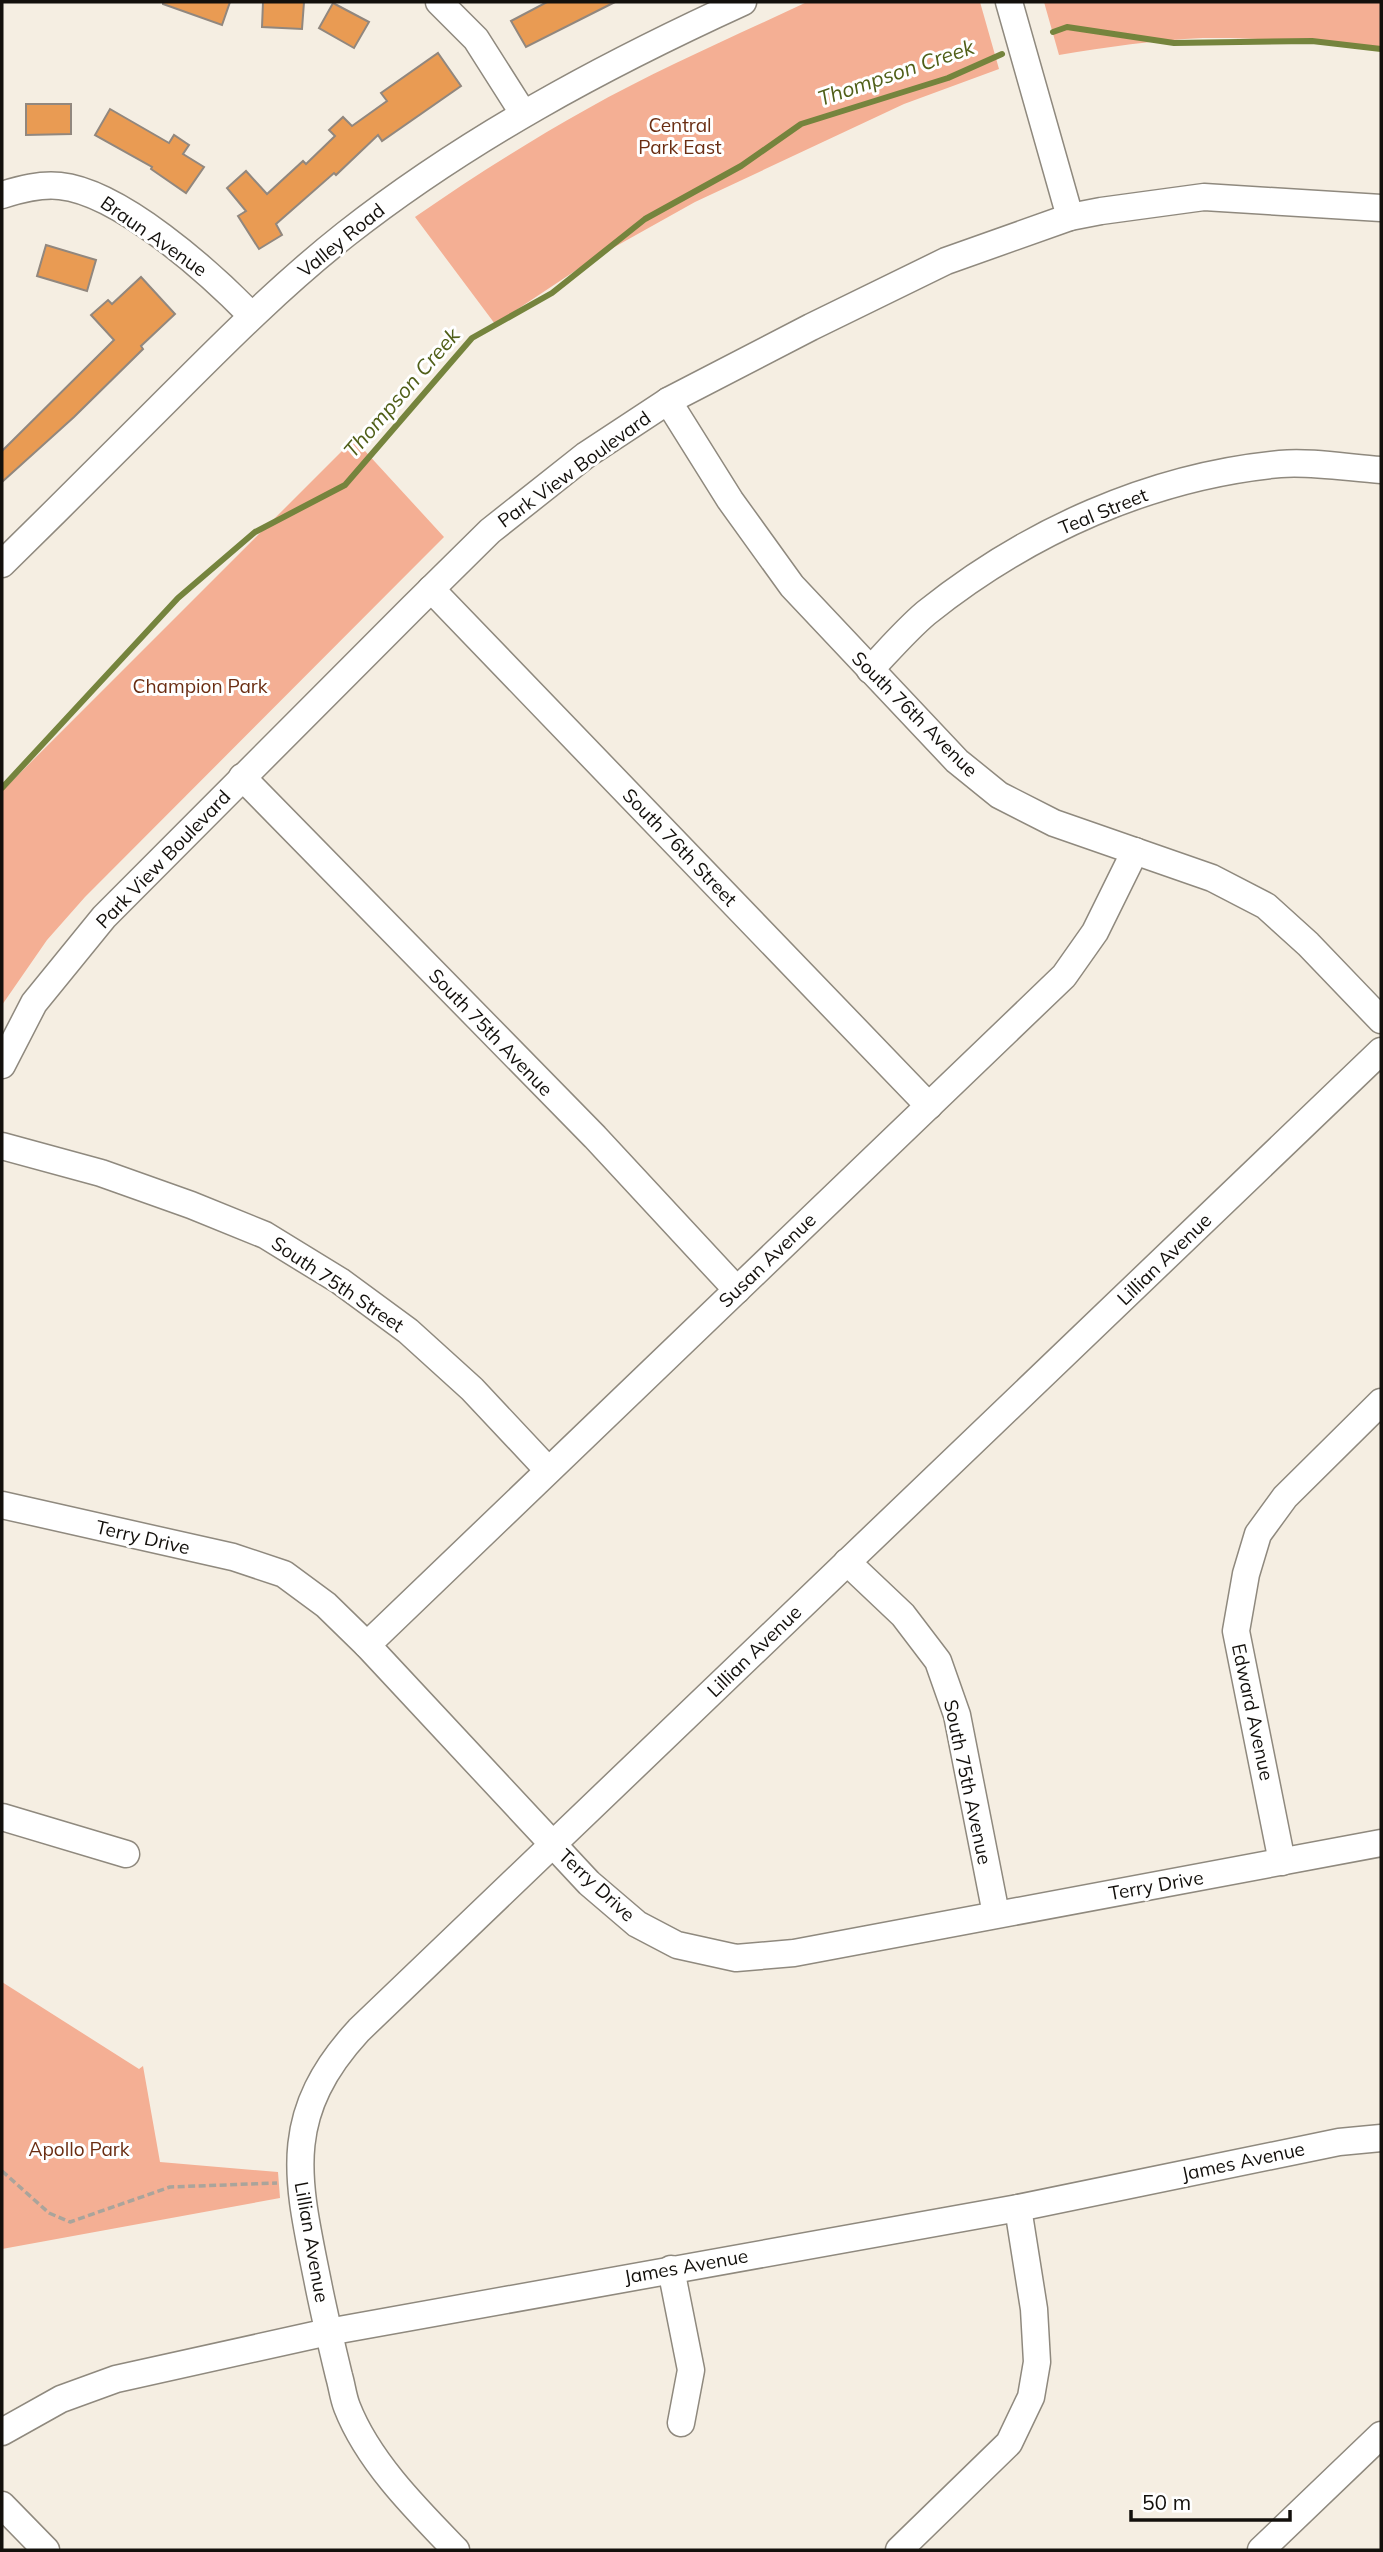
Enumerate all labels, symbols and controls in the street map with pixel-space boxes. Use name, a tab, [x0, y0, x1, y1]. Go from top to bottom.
water label: Thompson Creek	[814, 33, 978, 111]
park label: Central Park East	[638, 113, 722, 159]
street label: Braun Avenue	[96, 191, 212, 281]
street label: Valley Road	[293, 198, 389, 282]
water label: Thompson Creek	[338, 321, 466, 463]
street label: Park View Boulevard	[493, 405, 655, 533]
street label: Teal Street	[1055, 482, 1151, 540]
street label: South 76th Avenue	[847, 646, 983, 782]
park label: Champion Park	[132, 674, 268, 698]
street label: South 76th Street	[618, 783, 743, 911]
street label: Park View Boulevard	[91, 785, 235, 933]
street label: South 75th Avenue	[424, 963, 558, 1101]
street label: Susan Avenue	[713, 1208, 821, 1312]
street label: Lillian Avenue	[1112, 1208, 1216, 1310]
street label: South 75th Street	[267, 1231, 409, 1337]
street label: Terry Drive	[94, 1515, 192, 1559]
street label: Lillian Avenue	[702, 1600, 806, 1702]
street label: Edward Avenue	[1227, 1641, 1279, 1783]
street label: South 75th Avenue	[939, 1697, 997, 1867]
street label: Terry Drive	[554, 1844, 640, 1926]
street label: Terry Drive	[1107, 1865, 1205, 1905]
street label: James Avenue	[1179, 2136, 1307, 2186]
park label: Apollo Park	[28, 2137, 130, 2161]
street label: Lillian Avenue	[290, 2180, 334, 2304]
street label: James Avenue	[622, 2243, 750, 2289]
scale bar	[1131, 2478, 1290, 2522]
text: 50 m	[1142, 2489, 1191, 2515]

